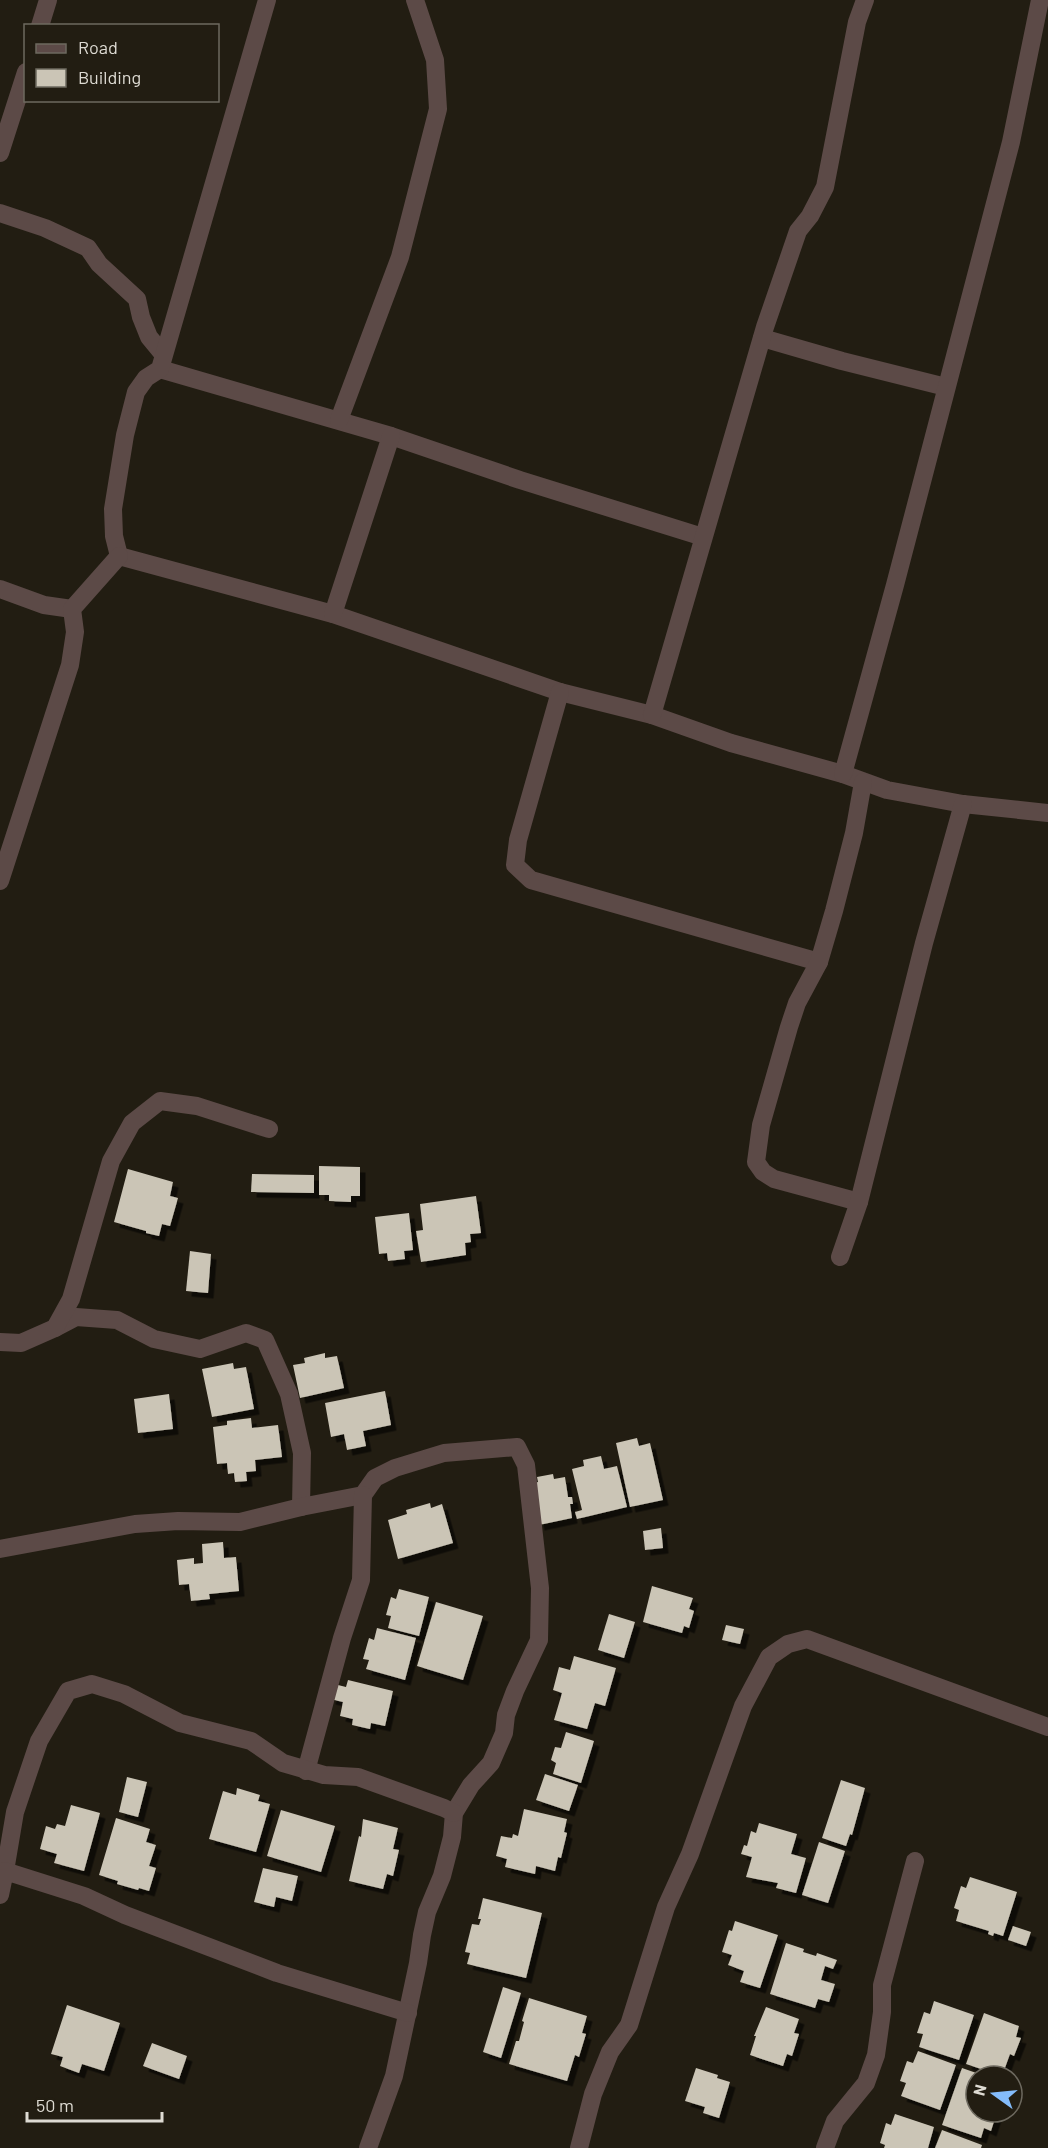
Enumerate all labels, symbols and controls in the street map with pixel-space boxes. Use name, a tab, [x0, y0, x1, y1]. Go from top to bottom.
legend	[24, 24, 219, 102]
text: Road	[78, 36, 118, 58]
text: Building	[78, 66, 141, 88]
north arrow	[964, 2064, 1024, 2124]
text: N	[968, 2082, 990, 2098]
scale bar	[27, 2085, 162, 2123]
text: 50 m	[36, 2094, 74, 2116]

